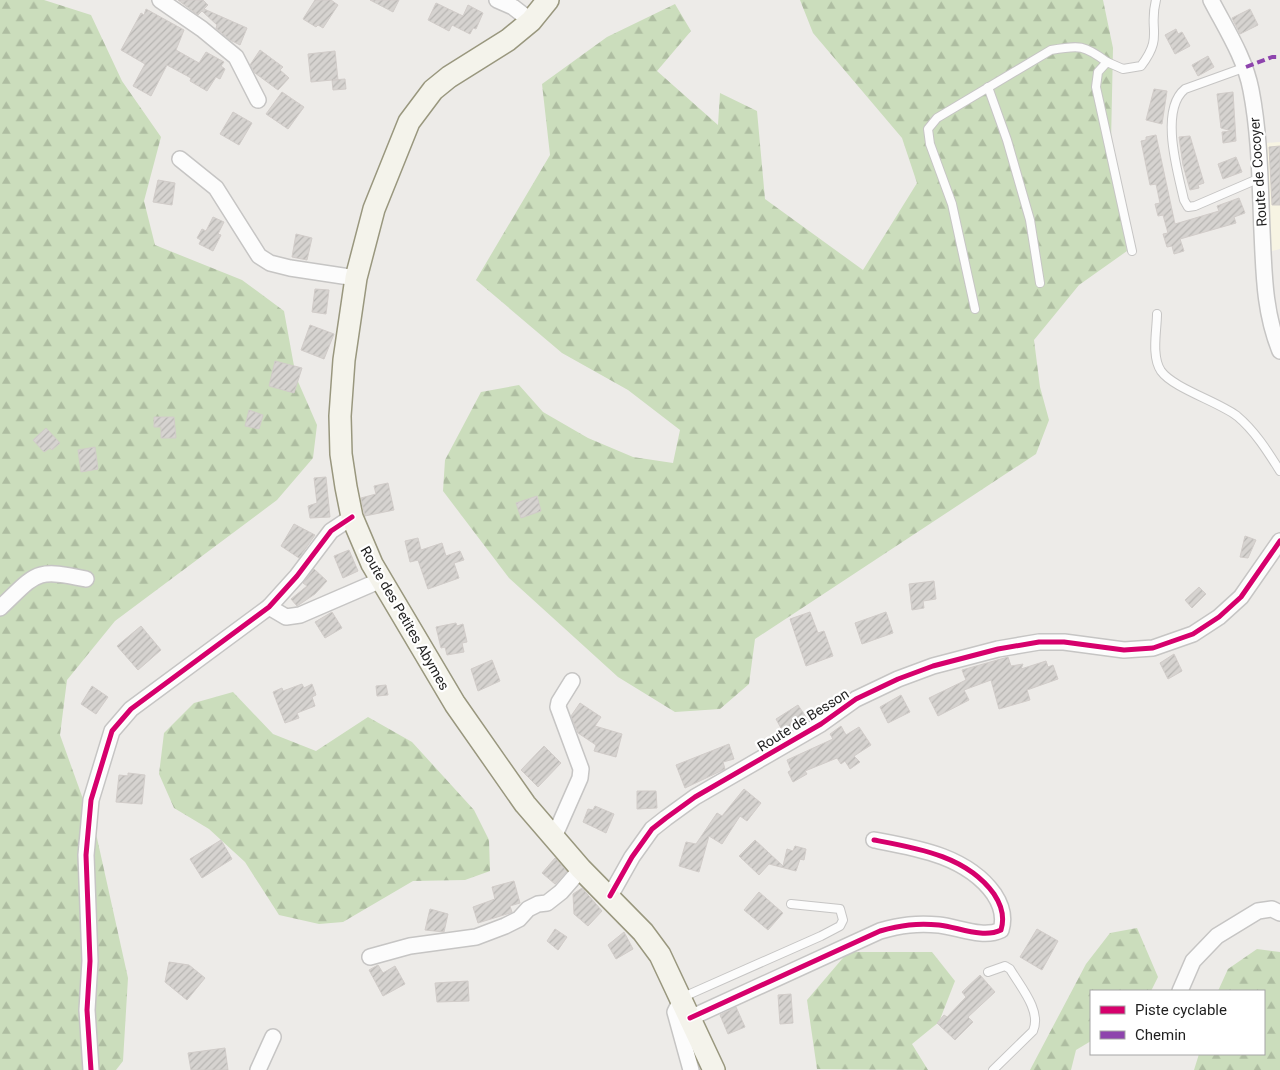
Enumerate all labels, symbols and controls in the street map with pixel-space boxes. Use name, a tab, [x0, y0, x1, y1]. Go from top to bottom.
street label: Route de Cocoyer	[1246, 117, 1270, 227]
street label: Route des Petites Abymes	[357, 543, 453, 693]
street label: Route de Besson	[754, 685, 852, 755]
legend	[1090, 990, 1265, 1055]
text: Piste cyclable	[1135, 1001, 1227, 1019]
text: Chemin	[1135, 1026, 1186, 1044]

